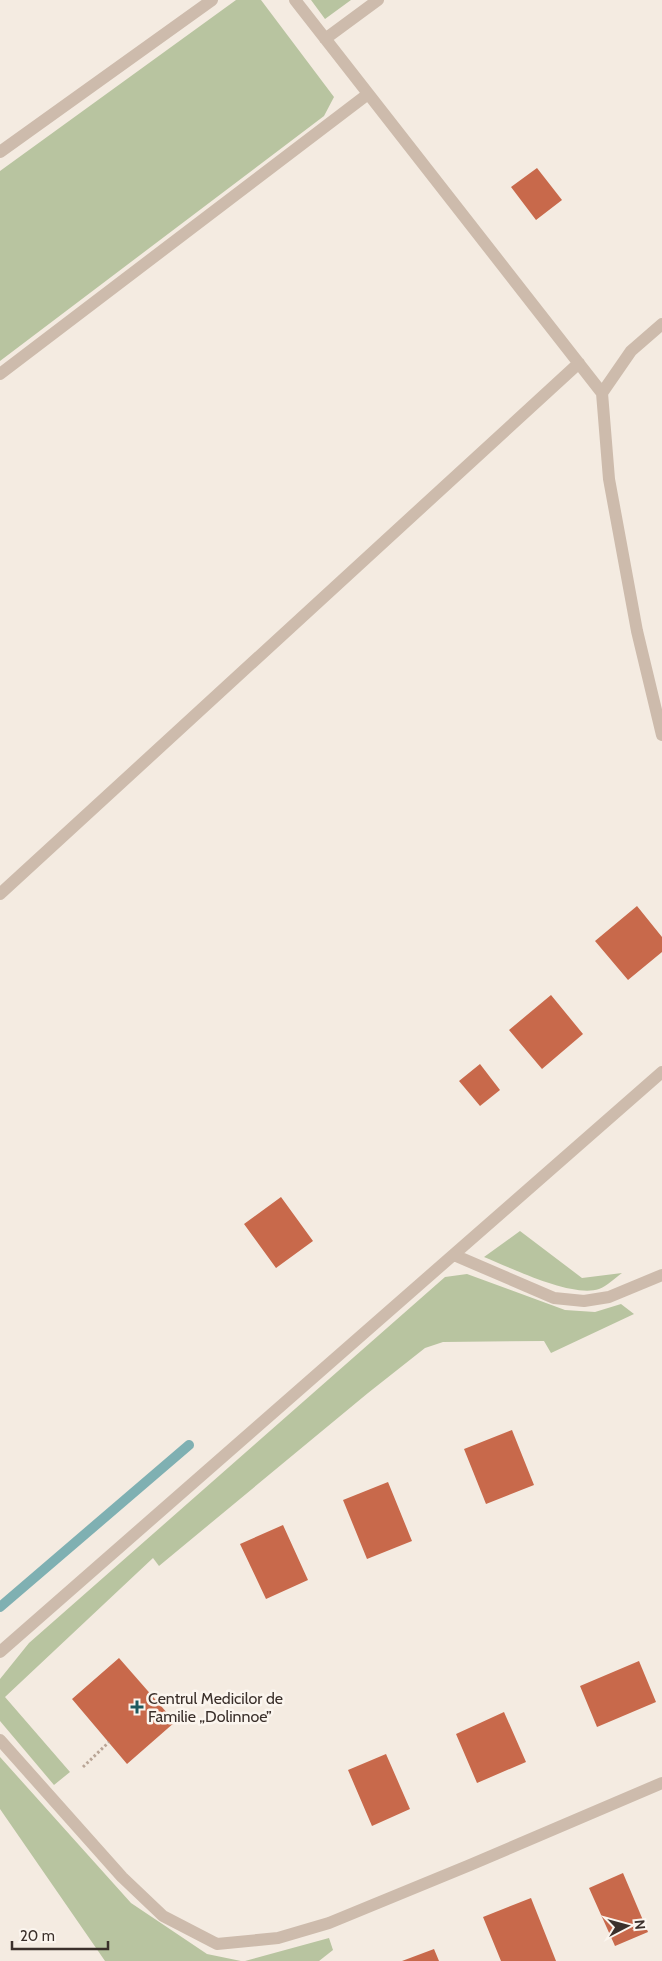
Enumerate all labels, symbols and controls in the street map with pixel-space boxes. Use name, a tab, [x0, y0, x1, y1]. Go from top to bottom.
place label: Centrul Medicilor de Familie „Dolinnoe”	[148, 1689, 283, 1726]
marker: Centrul Medicilor de Familie „Dolinnoe”	[130, 1700, 144, 1714]
north arrow	[602, 1901, 652, 1951]
scale bar	[12, 1918, 109, 1950]
text: N	[630, 1919, 649, 1931]
text: 20 m	[20, 1927, 55, 1945]

